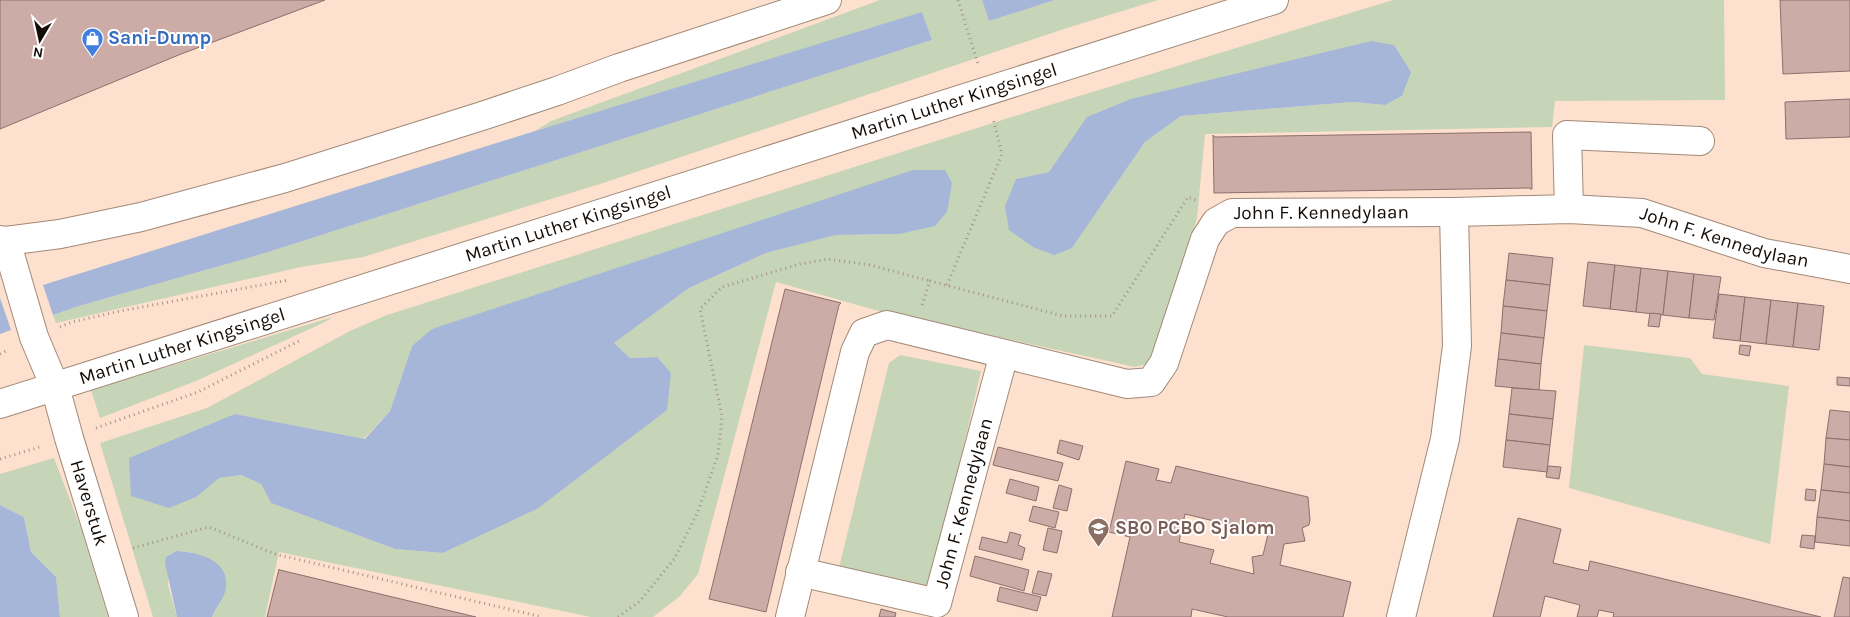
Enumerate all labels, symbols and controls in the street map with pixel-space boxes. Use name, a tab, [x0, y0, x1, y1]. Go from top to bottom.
north arrow	[15, 15, 65, 65]
shop icon: Sani-Dump	[80, 26, 104, 57]
place label: Sani-Dump	[108, 27, 211, 49]
text: N	[32, 43, 44, 62]
street label: Martin Luther Kingsingel	[848, 58, 1060, 144]
street label: Martin Luther Kingsingel	[462, 181, 674, 267]
street label: John F. Kennedylaan	[1234, 201, 1409, 224]
street label: John F. Kennedylaan	[1637, 202, 1811, 272]
street label: Martin Luther Kingsingel	[76, 303, 288, 389]
street label: John F. Kennedylaan	[931, 416, 997, 591]
street label: Haverstuk	[65, 457, 113, 549]
school or university icon: SBO PCBO Sjalom	[1087, 516, 1111, 547]
place label: SBO PCBO Sjalom	[1115, 517, 1275, 539]

